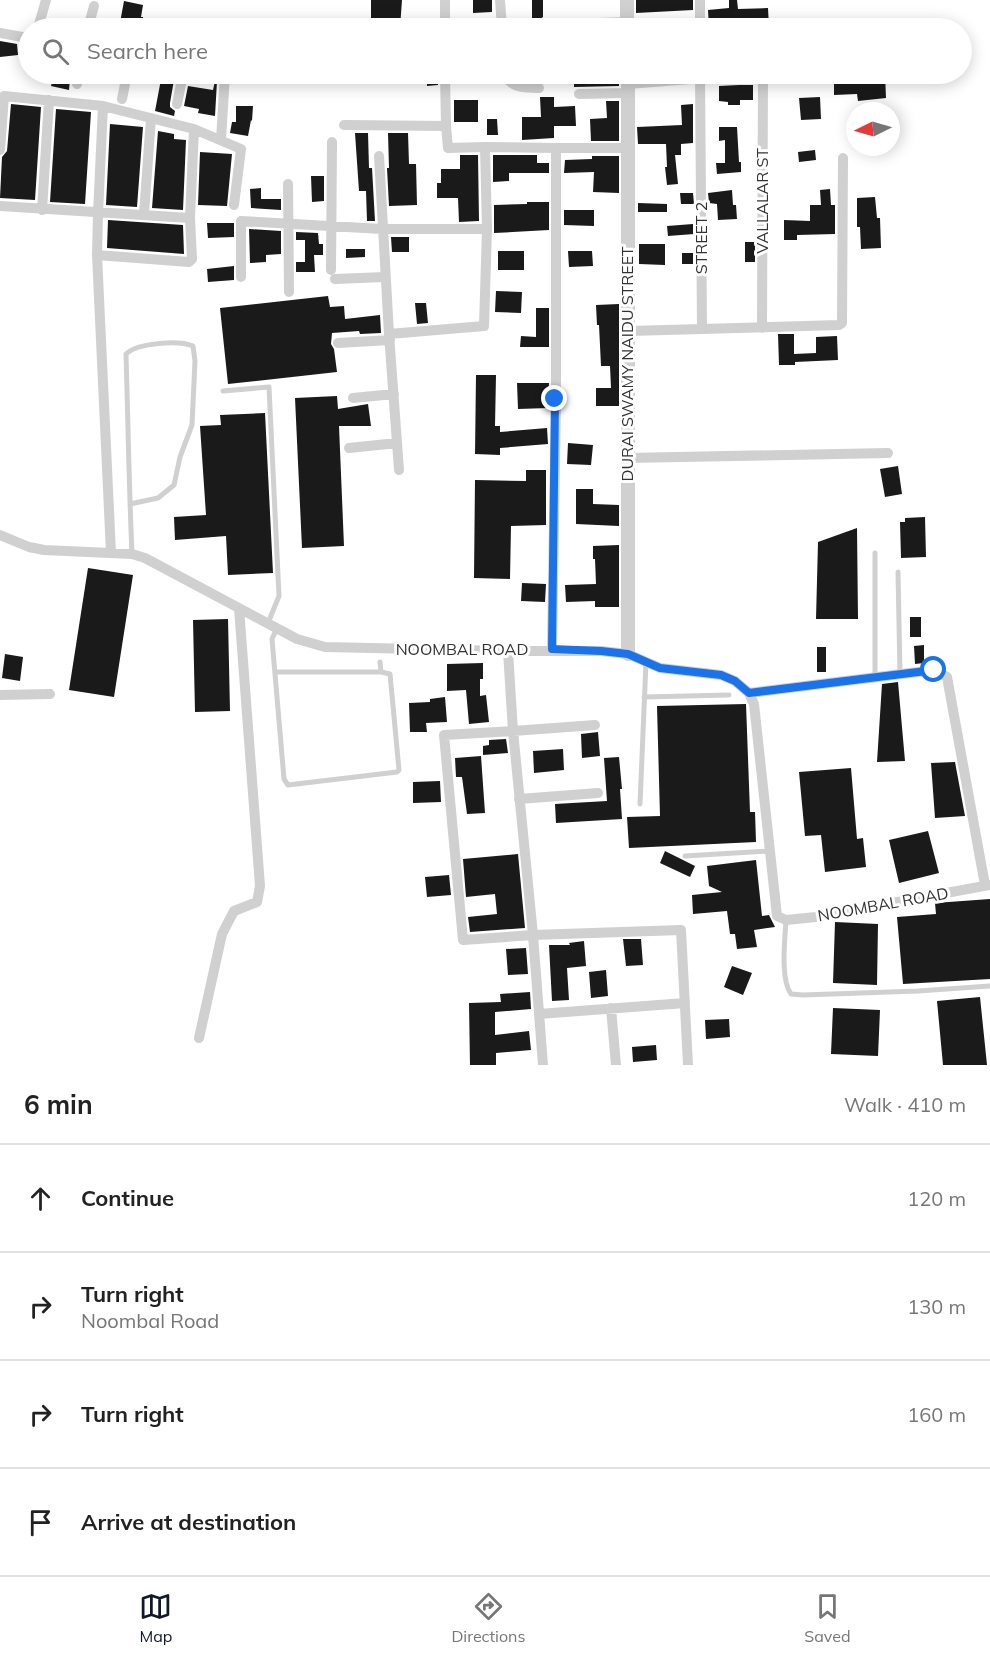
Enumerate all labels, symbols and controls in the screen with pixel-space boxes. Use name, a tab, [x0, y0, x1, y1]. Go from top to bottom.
search box	[18, 18, 972, 84]
icon: search	[39, 35, 72, 68]
text: Search here	[87, 37, 208, 65]
north arrow	[846, 102, 900, 156]
street label: VALLALAR ST	[752, 148, 772, 254]
street label: STREET 2	[691, 202, 711, 274]
street label: DURAI SWAMY NAIDU STREET	[617, 246, 637, 482]
route end	[541, 385, 567, 411]
street label: NOOMBAL ROAD	[396, 639, 528, 659]
route start	[920, 656, 946, 682]
street label: NOOMBAL ROAD	[816, 883, 950, 925]
text: 6 min	[24, 1088, 93, 1121]
text: Walk · 410 m	[844, 1092, 966, 1117]
icon: ahead	[24, 1182, 57, 1215]
text: Continue	[81, 1184, 174, 1212]
text: 120 m	[907, 1186, 966, 1211]
text: Turn right	[81, 1280, 184, 1308]
icon: right	[24, 1290, 57, 1323]
text: 130 m	[907, 1294, 966, 1319]
text: Noombal Road	[81, 1308, 219, 1333]
icon: right	[24, 1398, 57, 1431]
text: Turn right	[81, 1400, 184, 1428]
text: 160 m	[907, 1402, 966, 1427]
icon: arrive	[24, 1506, 57, 1539]
text: Arrive at destination	[81, 1508, 296, 1536]
tab: Map	[139, 1590, 172, 1646]
tab: Directions	[451, 1590, 525, 1646]
tab: Saved	[804, 1590, 851, 1646]

